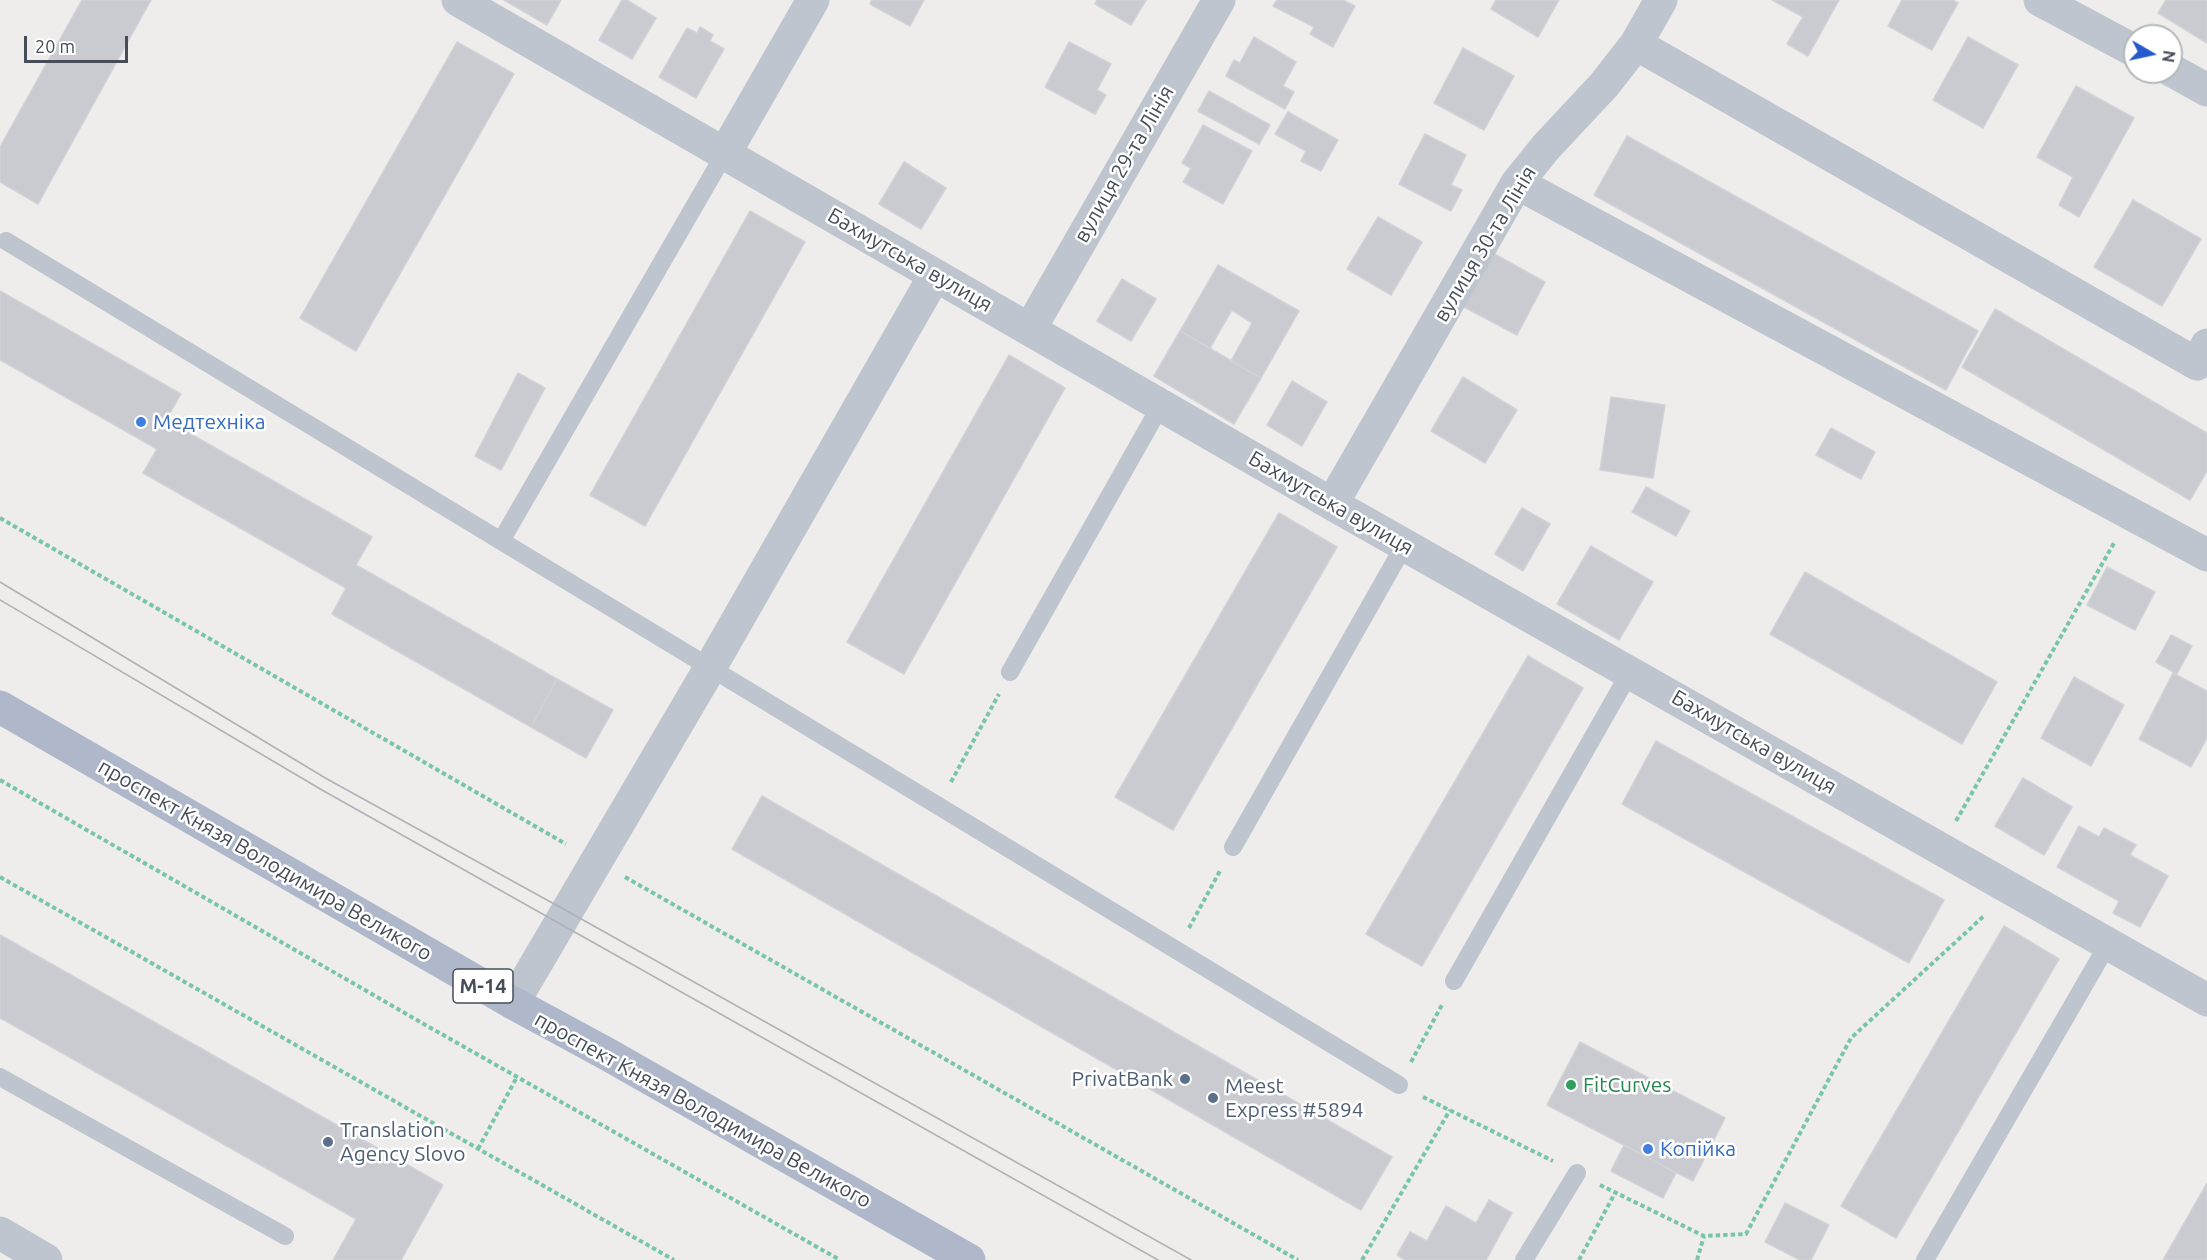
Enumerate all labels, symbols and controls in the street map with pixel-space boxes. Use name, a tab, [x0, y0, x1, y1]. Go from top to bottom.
scale bar	[27, 24, 130, 62]
north arrow	[2123, 24, 2183, 84]
text: 20 m	[35, 36, 75, 56]
text: N	[2159, 49, 2179, 64]
street label: вулиця 29-та Лінія	[1069, 81, 1179, 247]
street label: вулиця 30-та Лінія	[1429, 161, 1541, 327]
street label: Бахмутська вулиця	[823, 203, 997, 317]
place label: Медтехніка	[153, 409, 266, 435]
marker: Медтехніка	[134, 415, 148, 429]
street label: Бахмутська вулиця	[1244, 446, 1418, 560]
street label: Бахмутська вулиця	[1667, 685, 1841, 799]
street label: проспект Князя Володимира Великого	[94, 754, 436, 966]
road number: М-14	[453, 969, 513, 1003]
street label: проспект Князя Володимира Великого	[530, 1007, 876, 1213]
place label: PrivatBank	[1071, 1066, 1173, 1092]
marker: PrivatBank	[1178, 1072, 1192, 1086]
place label: FitCurves	[1583, 1072, 1671, 1098]
place label: Meest Express #5894	[1225, 1073, 1364, 1123]
marker: FitCurves	[1564, 1078, 1578, 1092]
marker: Meest Express #5894	[1206, 1091, 1220, 1105]
place label: Translation Agency Slovo	[340, 1117, 465, 1167]
marker: Translation Agency Slovo	[321, 1135, 335, 1149]
place label: Копійка	[1660, 1136, 1736, 1162]
marker: Копійка	[1641, 1142, 1655, 1156]

